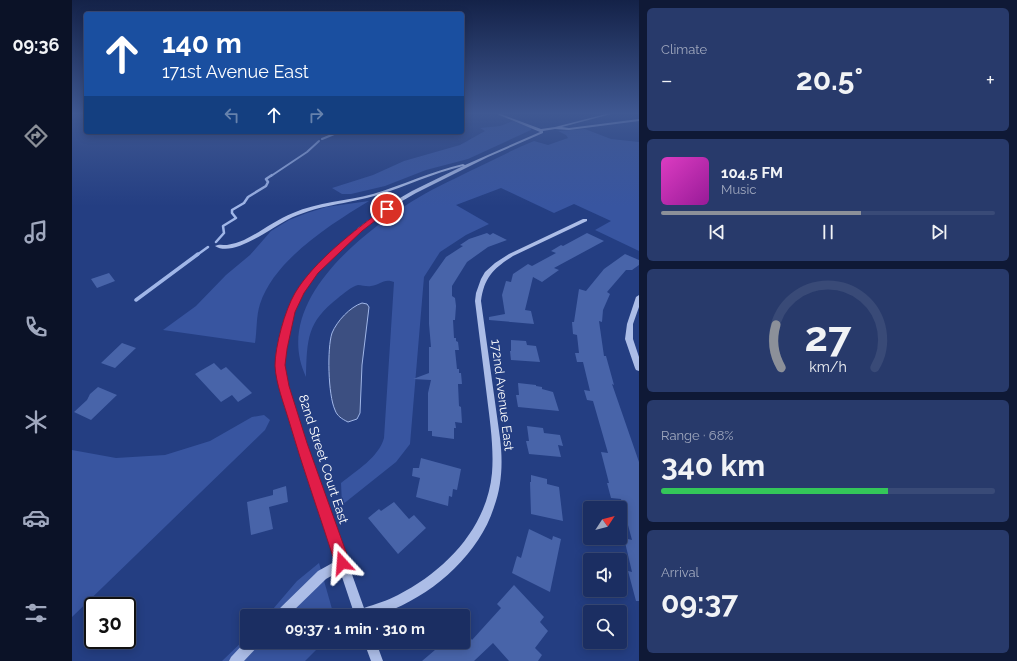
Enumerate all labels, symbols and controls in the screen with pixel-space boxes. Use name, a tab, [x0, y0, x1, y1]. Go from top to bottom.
text: 140 m	[162, 27, 242, 60]
icon: ahead	[96, 28, 148, 80]
text: 09:36	[12, 34, 60, 55]
text: Climate	[661, 42, 707, 57]
text: 171st Avenue East	[162, 61, 309, 82]
text: 20.5°	[796, 62, 863, 97]
text: −	[661, 67, 673, 93]
text: +	[986, 67, 995, 93]
icon: left	[221, 104, 243, 126]
icon: ahead	[263, 104, 285, 126]
icon: right	[305, 104, 327, 126]
icon: directions	[22, 122, 50, 150]
text: 104.5 FM	[721, 164, 783, 182]
text: Music	[721, 182, 756, 197]
pin	[370, 192, 404, 226]
icon: arrive	[376, 198, 398, 220]
icon: music	[22, 218, 50, 246]
icon: previous	[706, 221, 728, 243]
icon: pause	[817, 221, 839, 243]
icon: next	[928, 221, 950, 243]
text: 27	[805, 312, 852, 361]
icon: phone	[22, 313, 50, 341]
street label: 172nd Avenue East	[488, 338, 517, 452]
text: km/h	[809, 359, 847, 375]
street label: 82nd Street Court East	[296, 393, 352, 526]
icon: climate	[22, 408, 50, 436]
text: Range · 68%	[661, 428, 734, 443]
text: 340 km	[661, 448, 765, 483]
north arrow	[583, 501, 627, 545]
map controls	[583, 501, 627, 649]
icon: car	[22, 504, 50, 532]
position arrow	[321, 542, 363, 584]
button: sound	[583, 553, 627, 597]
text: Arrival	[661, 565, 699, 580]
text: 09:37	[661, 585, 738, 620]
speed limit sign: 30	[84, 597, 136, 649]
icon: filters	[22, 599, 50, 627]
button: search	[583, 605, 627, 649]
text: 09:37 · 1 min · 310 m	[285, 620, 425, 638]

